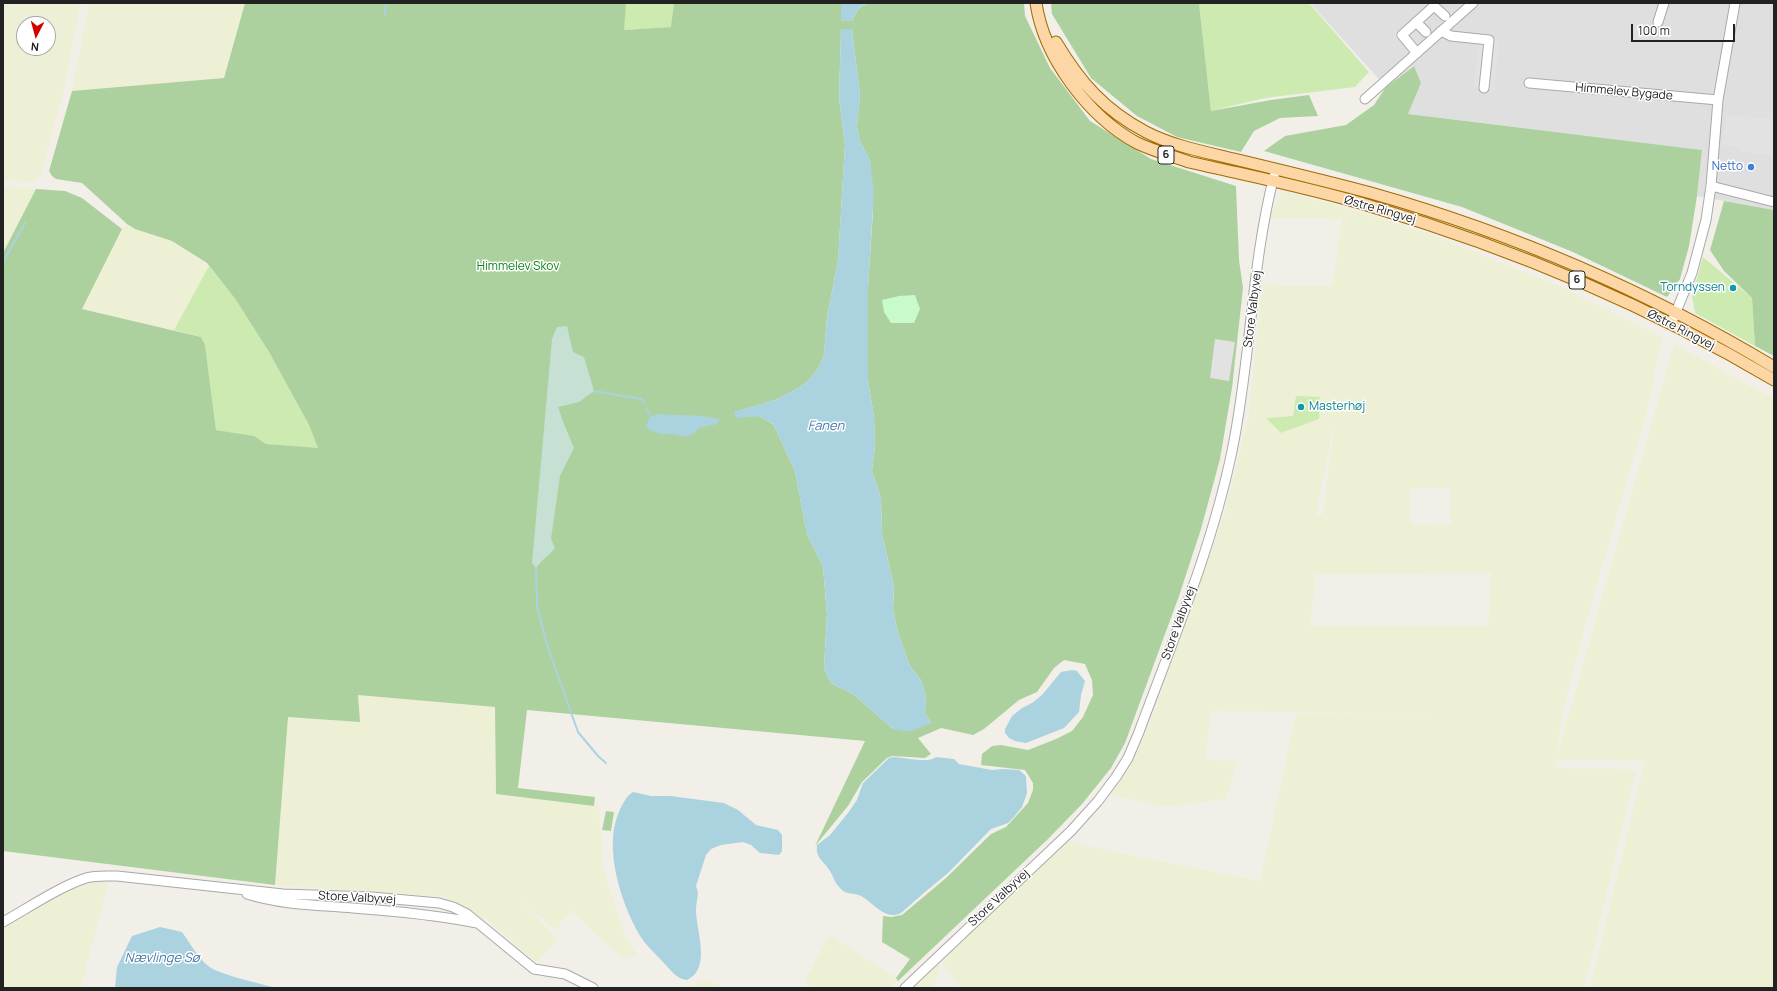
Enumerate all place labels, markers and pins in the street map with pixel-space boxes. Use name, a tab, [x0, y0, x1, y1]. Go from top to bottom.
place label: Netto	[1712, 160, 1743, 174]
marker: Netto	[1746, 162, 1756, 172]
place label: Torndyssen	[1660, 281, 1725, 295]
marker: Torndyssen	[1728, 283, 1738, 293]
place label: Masterhøj	[1309, 400, 1365, 414]
marker: Masterhøj	[1296, 402, 1306, 412]

